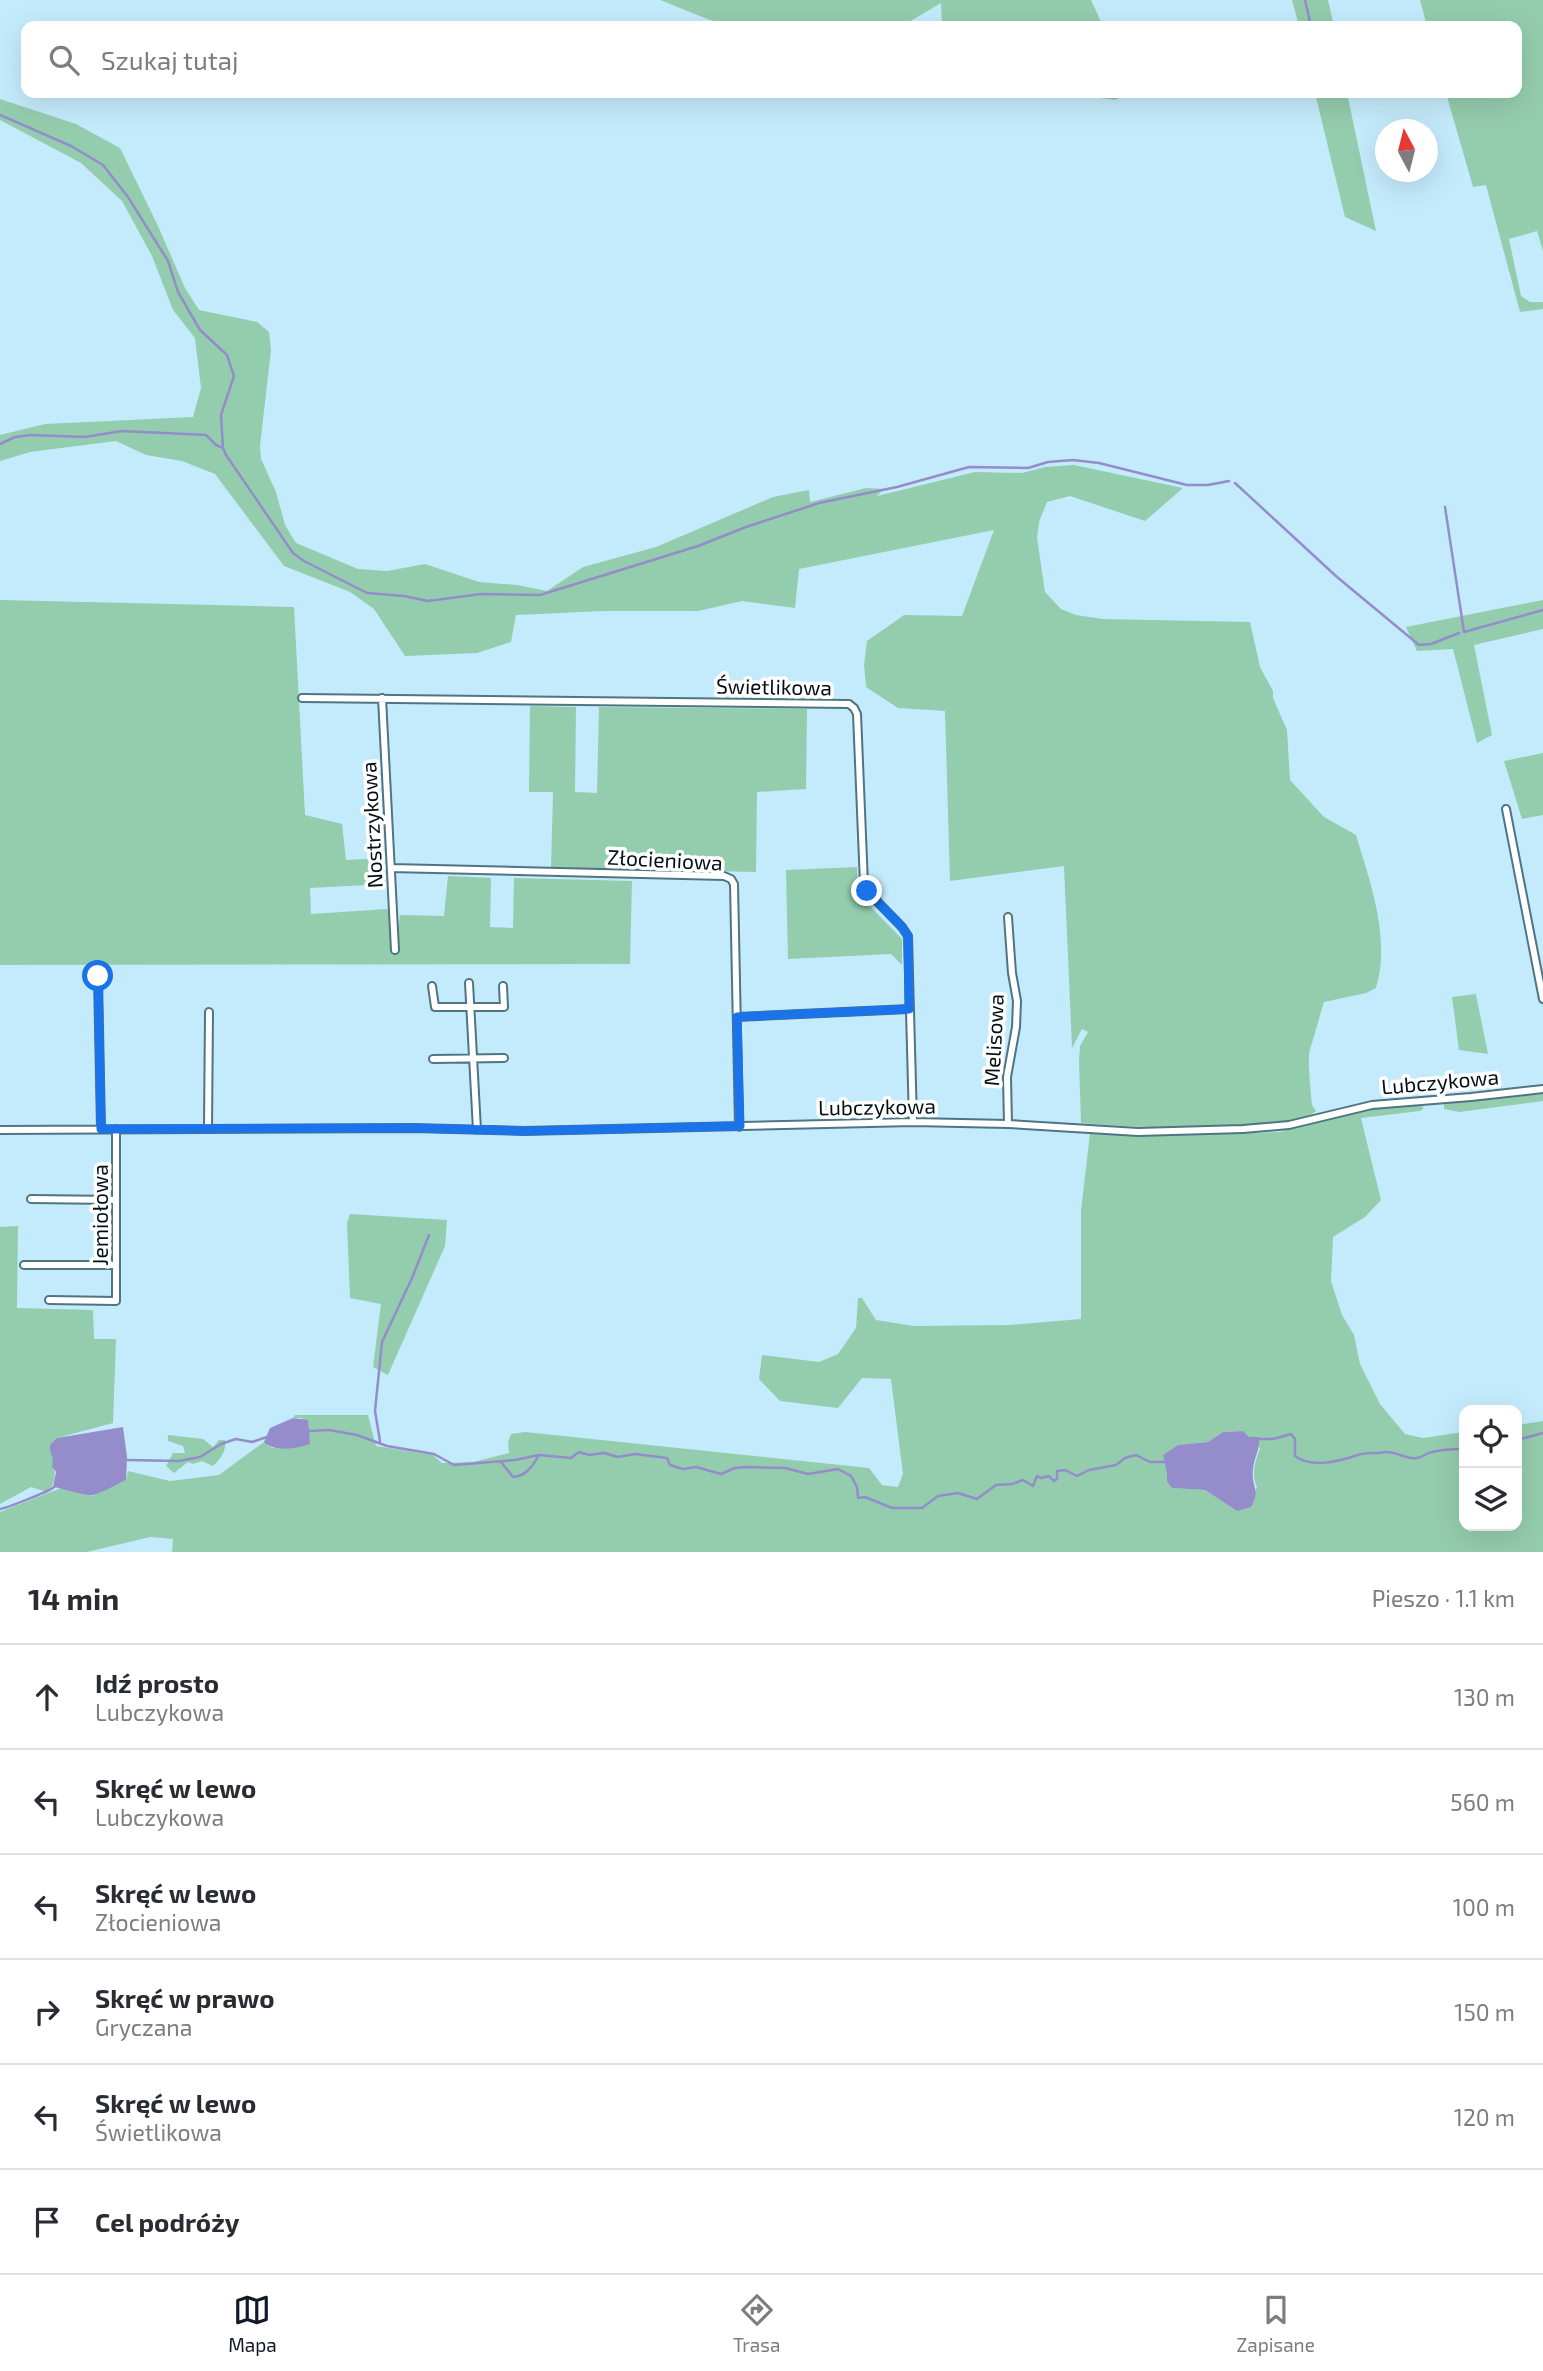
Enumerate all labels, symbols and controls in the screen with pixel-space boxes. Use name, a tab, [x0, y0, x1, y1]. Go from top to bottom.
search box	[21, 21, 1522, 98]
icon: search	[45, 41, 83, 79]
text: Szukaj tutaj	[101, 44, 238, 75]
north arrow	[1375, 119, 1438, 182]
street label: Świetlikowa	[716, 672, 832, 700]
street label: Nostrzykowa	[355, 761, 387, 889]
street label: Złocieniowa	[607, 843, 723, 875]
route end	[851, 875, 882, 906]
route start	[82, 960, 113, 991]
street label: Melisowa	[978, 993, 1008, 1087]
street label: Lubczykowa	[1380, 1063, 1500, 1099]
street label: Lubczykowa	[818, 1092, 936, 1120]
street label: Jemiołowa	[87, 1164, 112, 1266]
map controls	[1459, 1405, 1522, 1531]
button: locate	[1459, 1405, 1522, 1468]
button: layers	[1459, 1468, 1522, 1531]
text: 14 min	[28, 1580, 119, 1616]
text: Pieszo · 1.1 km	[1372, 1584, 1515, 1612]
text: Idź prosto	[95, 1667, 219, 1698]
icon: ahead	[28, 1678, 66, 1716]
text: 130 m	[1454, 1683, 1515, 1711]
text: Lubczykowa	[95, 1698, 224, 1726]
text: Skręć w lewo	[95, 1772, 256, 1803]
icon: left	[28, 1783, 66, 1821]
text: 560 m	[1450, 1788, 1515, 1816]
text: Lubczykowa	[95, 1803, 224, 1831]
text: Skręć w lewo	[95, 1877, 256, 1908]
icon: left	[28, 1888, 66, 1926]
text: 100 m	[1453, 1893, 1515, 1921]
text: Złocieniowa	[95, 1908, 222, 1936]
text: Skręć w prawo	[95, 1982, 275, 2013]
icon: right	[28, 1993, 66, 2031]
text: 150 m	[1454, 1998, 1515, 2026]
text: Gryczana	[95, 2013, 192, 2041]
text: Skręć w lewo	[95, 2087, 256, 2118]
icon: left	[28, 2098, 66, 2136]
text: 120 m	[1454, 2103, 1515, 2131]
text: Świetlikowa	[95, 2118, 222, 2146]
icon: arrive	[28, 2203, 66, 2241]
text: Cel podróży	[95, 2206, 240, 2237]
tab: Mapa	[228, 2291, 277, 2356]
tab: Trasa	[733, 2291, 780, 2356]
tab: Zapisane	[1237, 2291, 1315, 2356]

